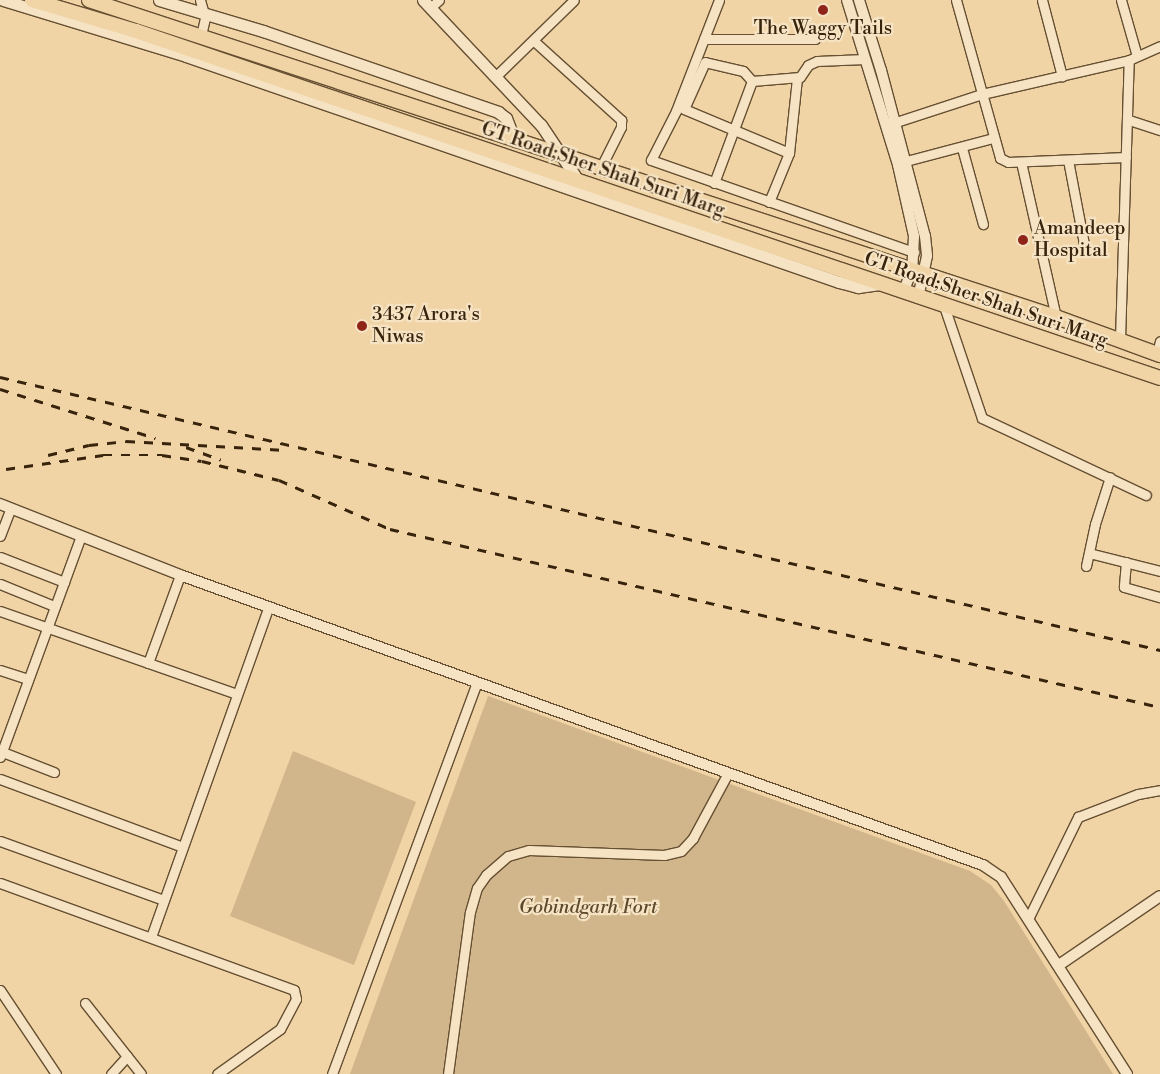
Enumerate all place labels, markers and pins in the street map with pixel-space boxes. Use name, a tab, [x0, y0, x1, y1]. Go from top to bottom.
marker: The Waggy Tails	[817, 4, 829, 16]
place label: The Waggy Tails	[754, 18, 892, 40]
place label: Amandeep Hospital	[1034, 218, 1126, 262]
marker: Amandeep Hospital	[1016, 233, 1030, 247]
place label: 3437 Arora's Niwas	[372, 304, 480, 348]
marker: 3437 Arora's Niwas	[356, 320, 368, 332]

